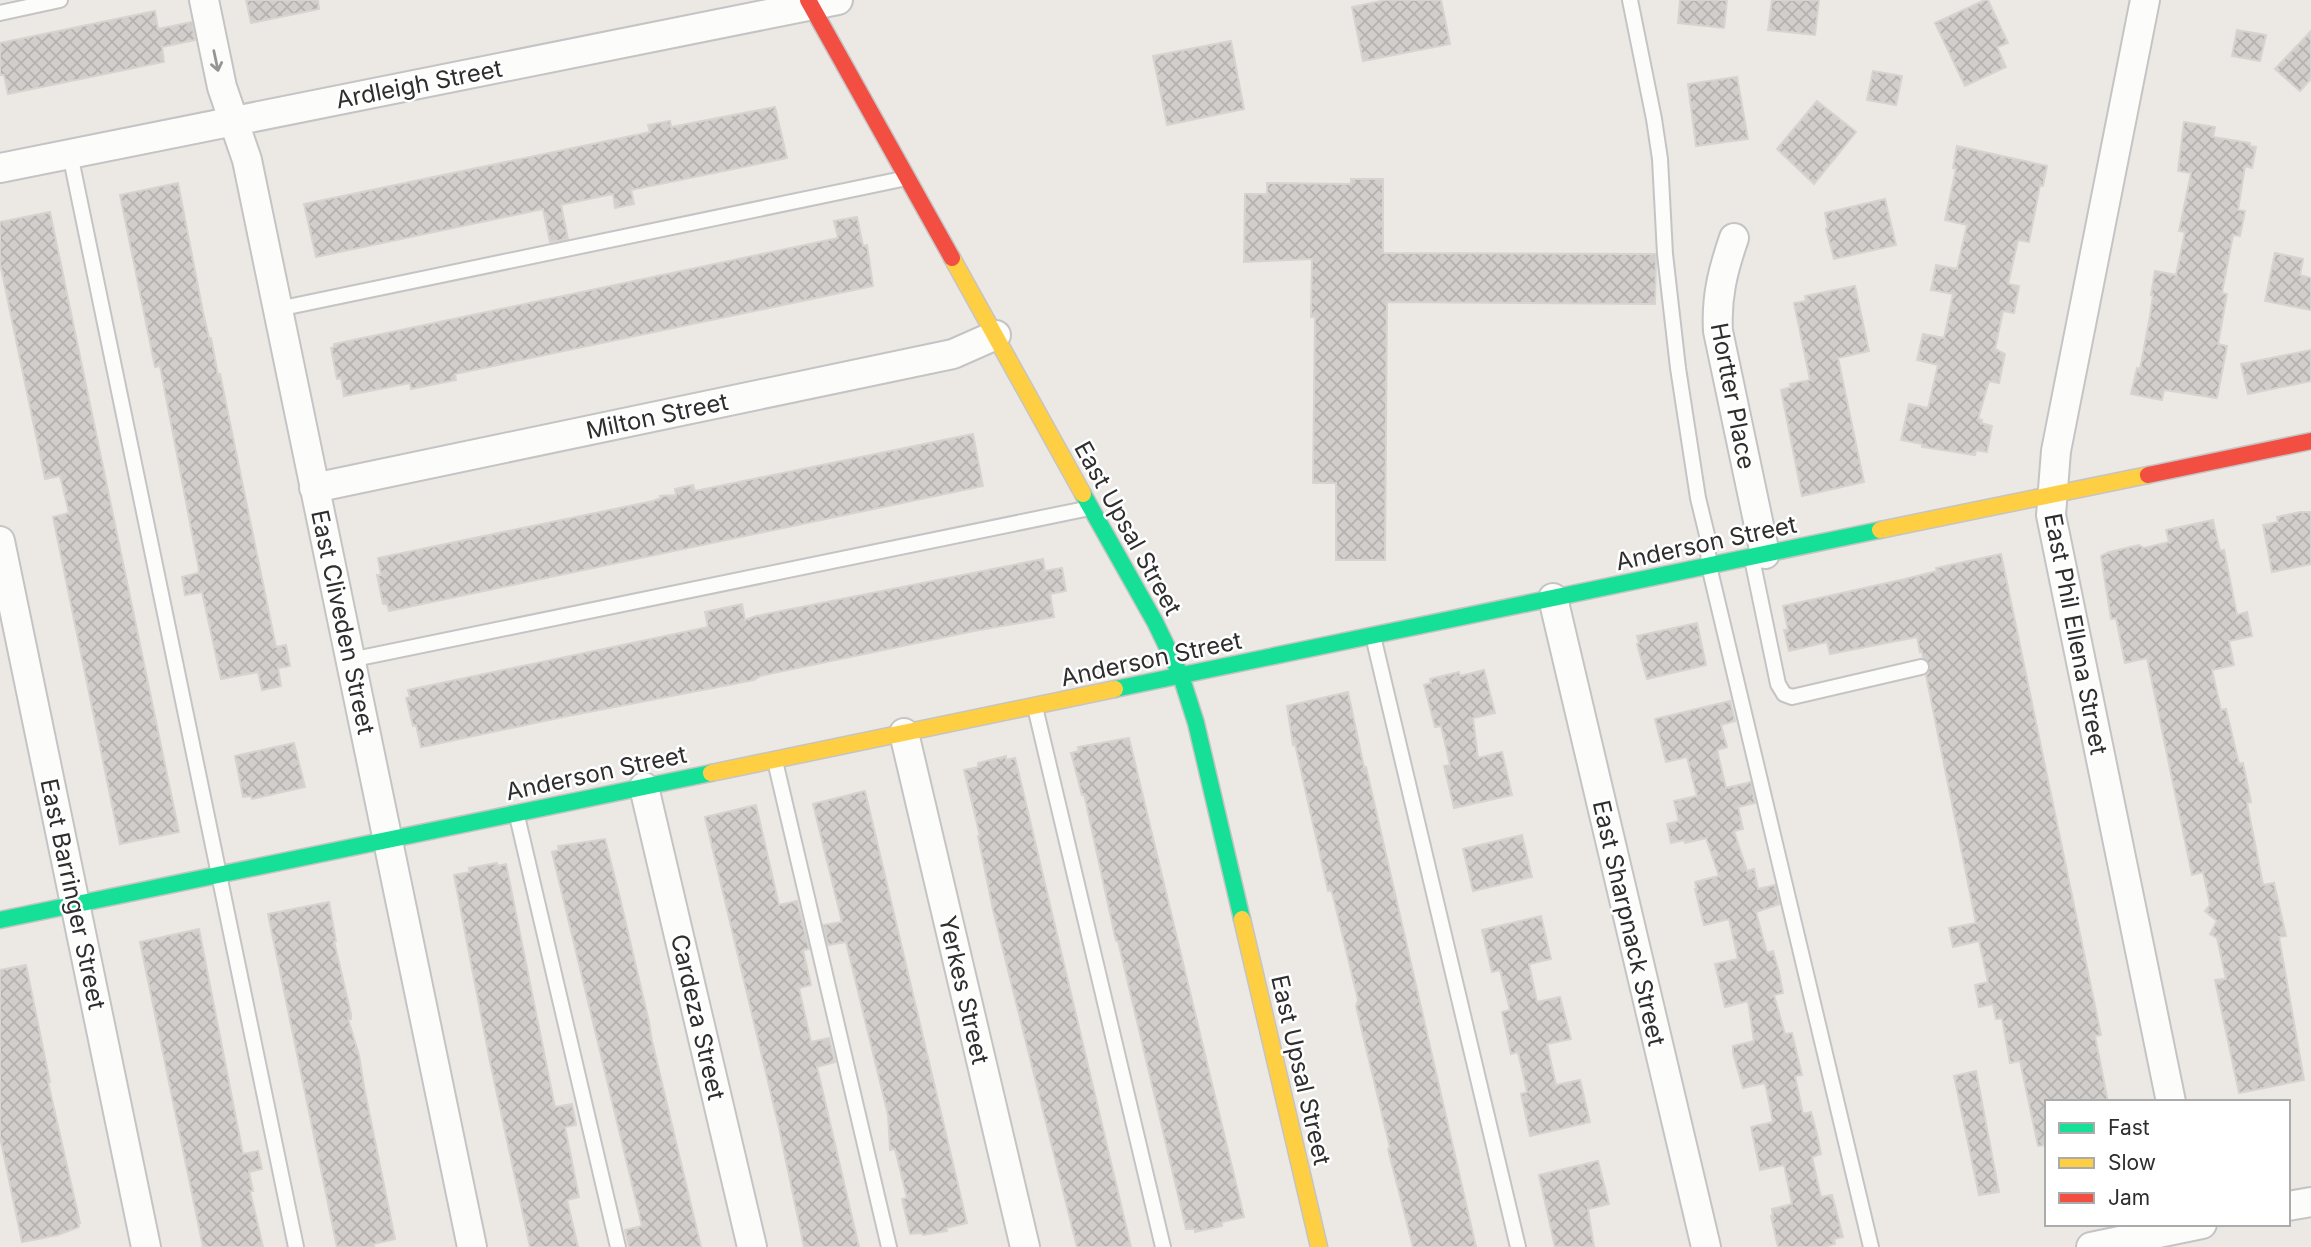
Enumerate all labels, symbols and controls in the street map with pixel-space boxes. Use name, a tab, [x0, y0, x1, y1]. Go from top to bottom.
one-way arrow	[210, 49, 224, 72]
street label: Ardleigh Street	[333, 54, 505, 114]
street label: Hortter Place	[1705, 320, 1761, 472]
street label: Milton Street	[583, 387, 731, 445]
street label: East Upsal Street	[1068, 436, 1188, 620]
street label: East Cliveden Street	[305, 507, 381, 737]
street label: Anderson Street	[1613, 510, 1799, 576]
street label: East Phil Ellena Street	[2038, 511, 2114, 757]
street label: Anderson Street	[1058, 626, 1244, 692]
street label: Anderson Street	[503, 740, 689, 806]
street label: East Barringer Street	[34, 776, 112, 1012]
street label: East Sharpnack Street	[1587, 797, 1671, 1049]
street label: Yerkes Street	[933, 913, 995, 1067]
street label: Cardeza Street	[665, 931, 731, 1103]
street label: East Upsal Street	[1265, 972, 1337, 1168]
legend	[2045, 1100, 2290, 1226]
text: Fast	[2108, 1115, 2150, 1140]
text: Slow	[2108, 1150, 2156, 1175]
text: Jam	[2108, 1185, 2150, 1210]

